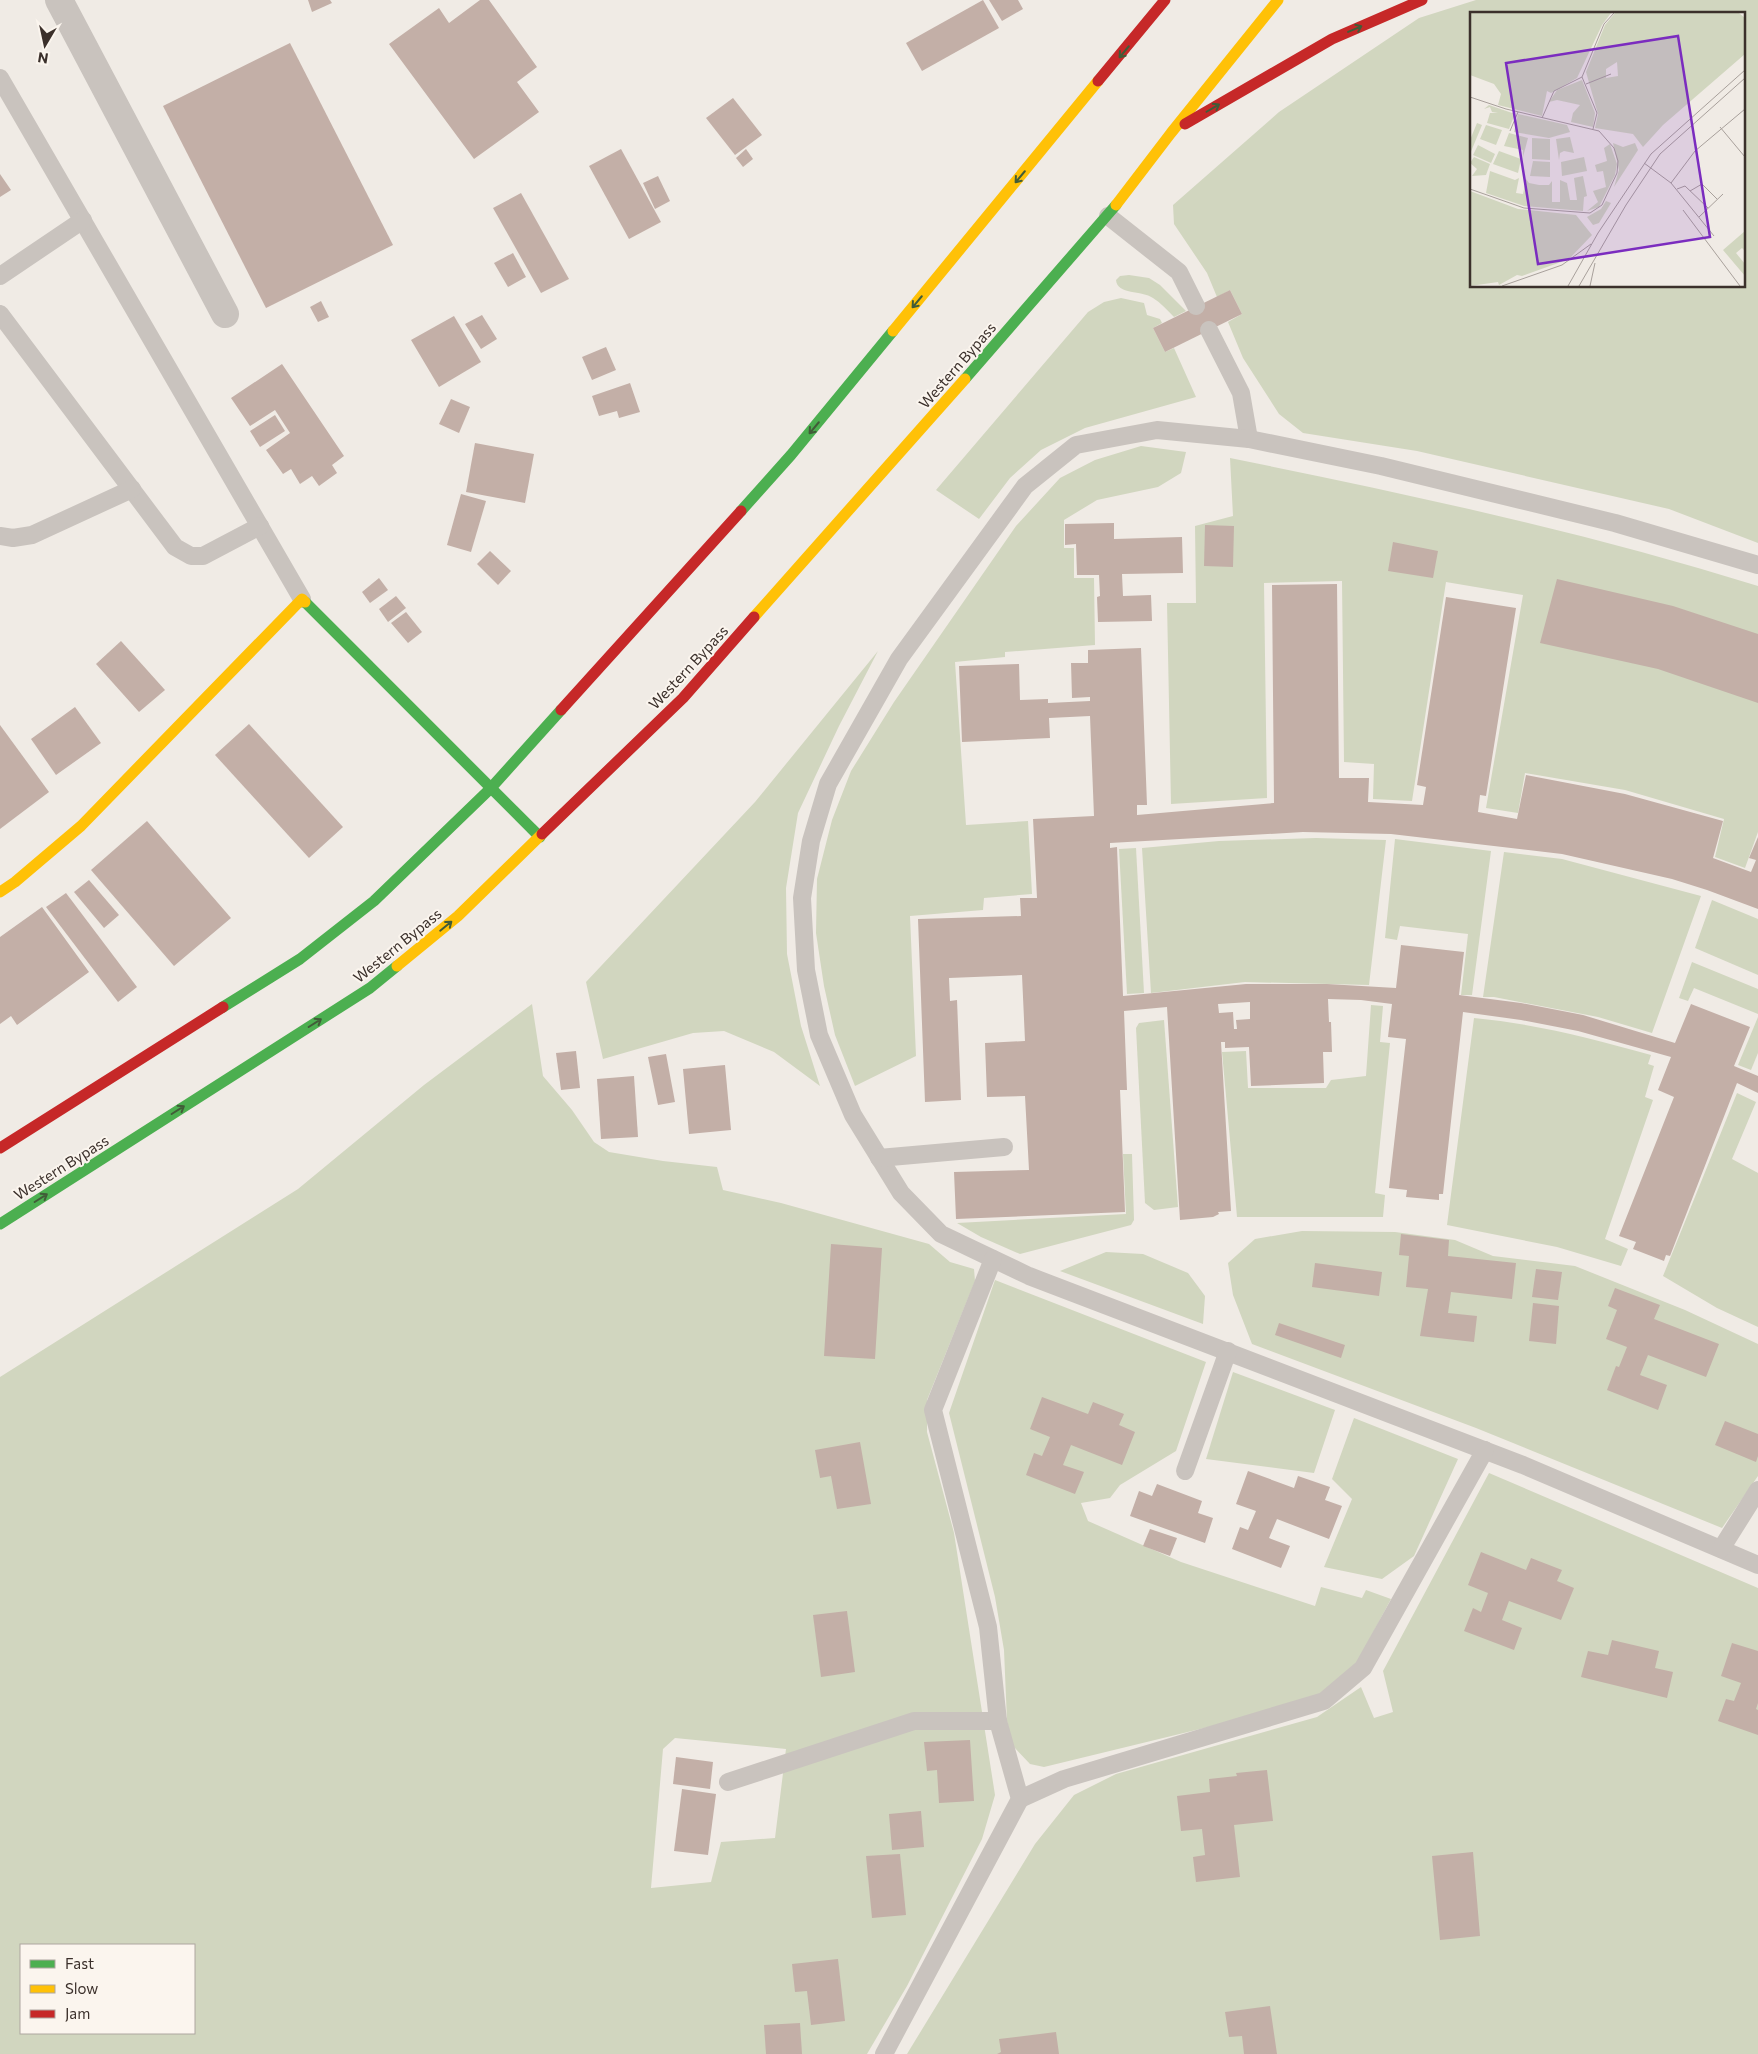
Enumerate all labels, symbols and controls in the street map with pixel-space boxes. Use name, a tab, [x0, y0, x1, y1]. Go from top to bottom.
inset map	[1470, 12, 1746, 288]
north arrow	[20, 20, 70, 70]
one-way arrow	[1347, 23, 1362, 33]
one-way arrow	[1118, 45, 1129, 58]
text: N	[36, 49, 49, 68]
one-way arrow	[1206, 103, 1220, 113]
one-way arrow	[1015, 170, 1026, 183]
one-way arrow	[911, 296, 923, 309]
street label: Western Bypass	[915, 318, 999, 412]
one-way arrow	[808, 421, 819, 434]
street label: Western Bypass	[645, 621, 732, 713]
street label: Western Bypass	[349, 904, 445, 986]
one-way arrow	[439, 921, 452, 932]
one-way arrow	[308, 1018, 322, 1028]
one-way arrow	[171, 1105, 185, 1115]
street label: Western Bypass	[10, 1131, 112, 1203]
one-way arrow	[34, 1192, 48, 1203]
legend	[20, 1944, 195, 2034]
text: Fast	[65, 1954, 94, 1972]
text: Slow	[65, 1979, 98, 1997]
text: Jam	[65, 2004, 90, 2022]

